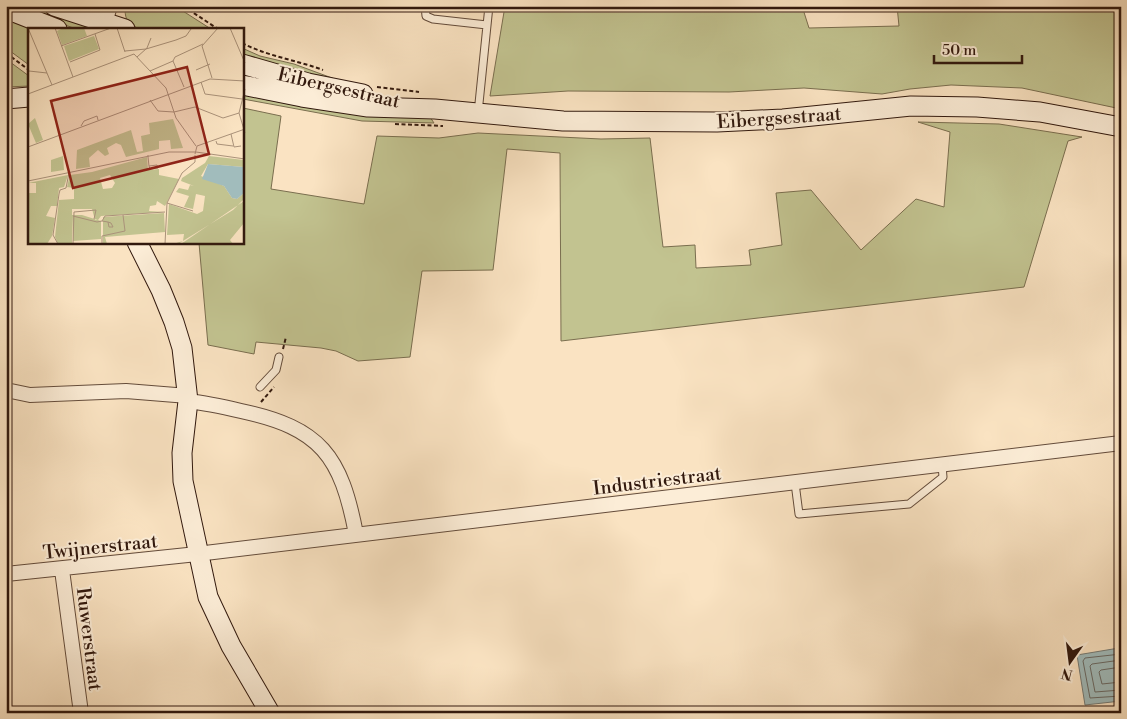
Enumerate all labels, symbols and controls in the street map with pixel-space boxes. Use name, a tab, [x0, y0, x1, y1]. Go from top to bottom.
inset map	[28, 28, 244, 244]
scale bar	[934, 32, 1022, 64]
text: 50 m	[942, 41, 976, 60]
street label: Eibergsestraat	[275, 62, 403, 114]
street label: Eibergsestraat	[716, 102, 842, 134]
street label: Industriestraat	[592, 461, 723, 501]
street label: Twijnerstraat	[41, 529, 159, 565]
street label: Ruwerstraat	[71, 586, 107, 692]
north arrow	[1044, 636, 1094, 686]
text: N	[1060, 664, 1075, 684]

